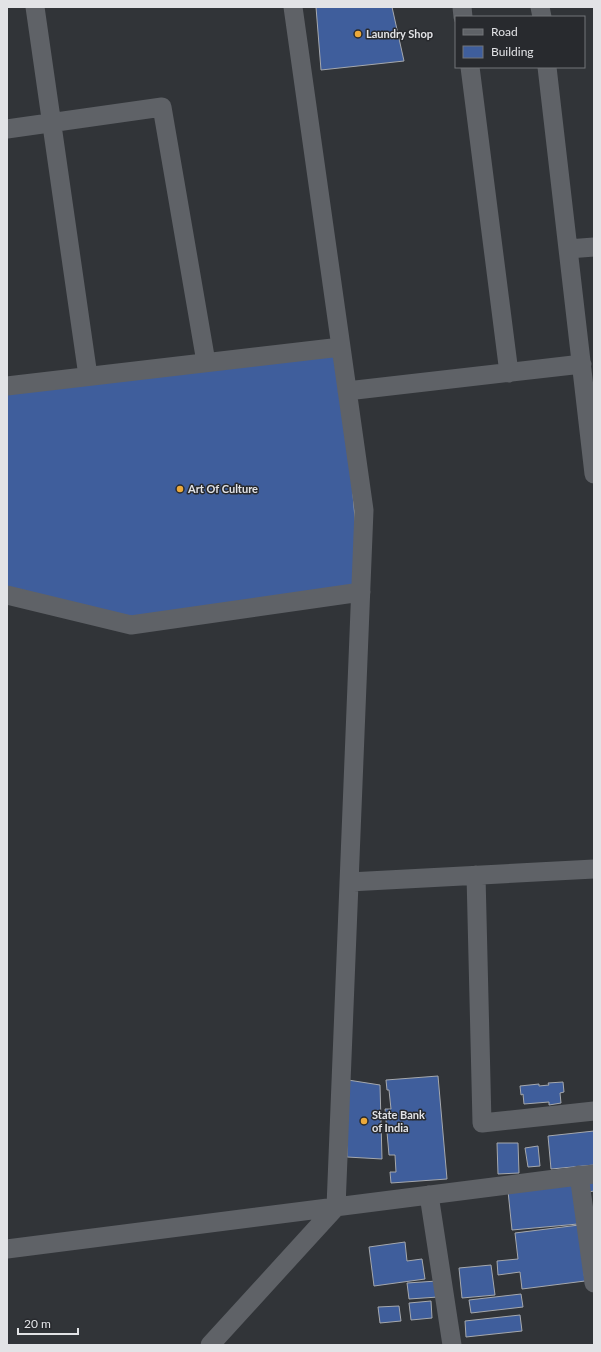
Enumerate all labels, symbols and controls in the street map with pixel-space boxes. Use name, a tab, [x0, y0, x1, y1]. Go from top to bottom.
legend	[455, 16, 585, 68]
text: Road	[491, 24, 518, 39]
place label: Laundry Shop	[366, 27, 433, 40]
marker: Laundry Shop	[353, 29, 363, 39]
text: Building	[491, 44, 534, 59]
place label: Art Of Culture	[187, 482, 258, 495]
marker: Art Of Culture	[175, 484, 185, 494]
place label: State Bank of India	[372, 1108, 425, 1134]
marker: State Bank of India	[359, 1116, 369, 1126]
scale bar	[18, 1310, 78, 1336]
text: 20 m	[24, 1316, 51, 1331]

